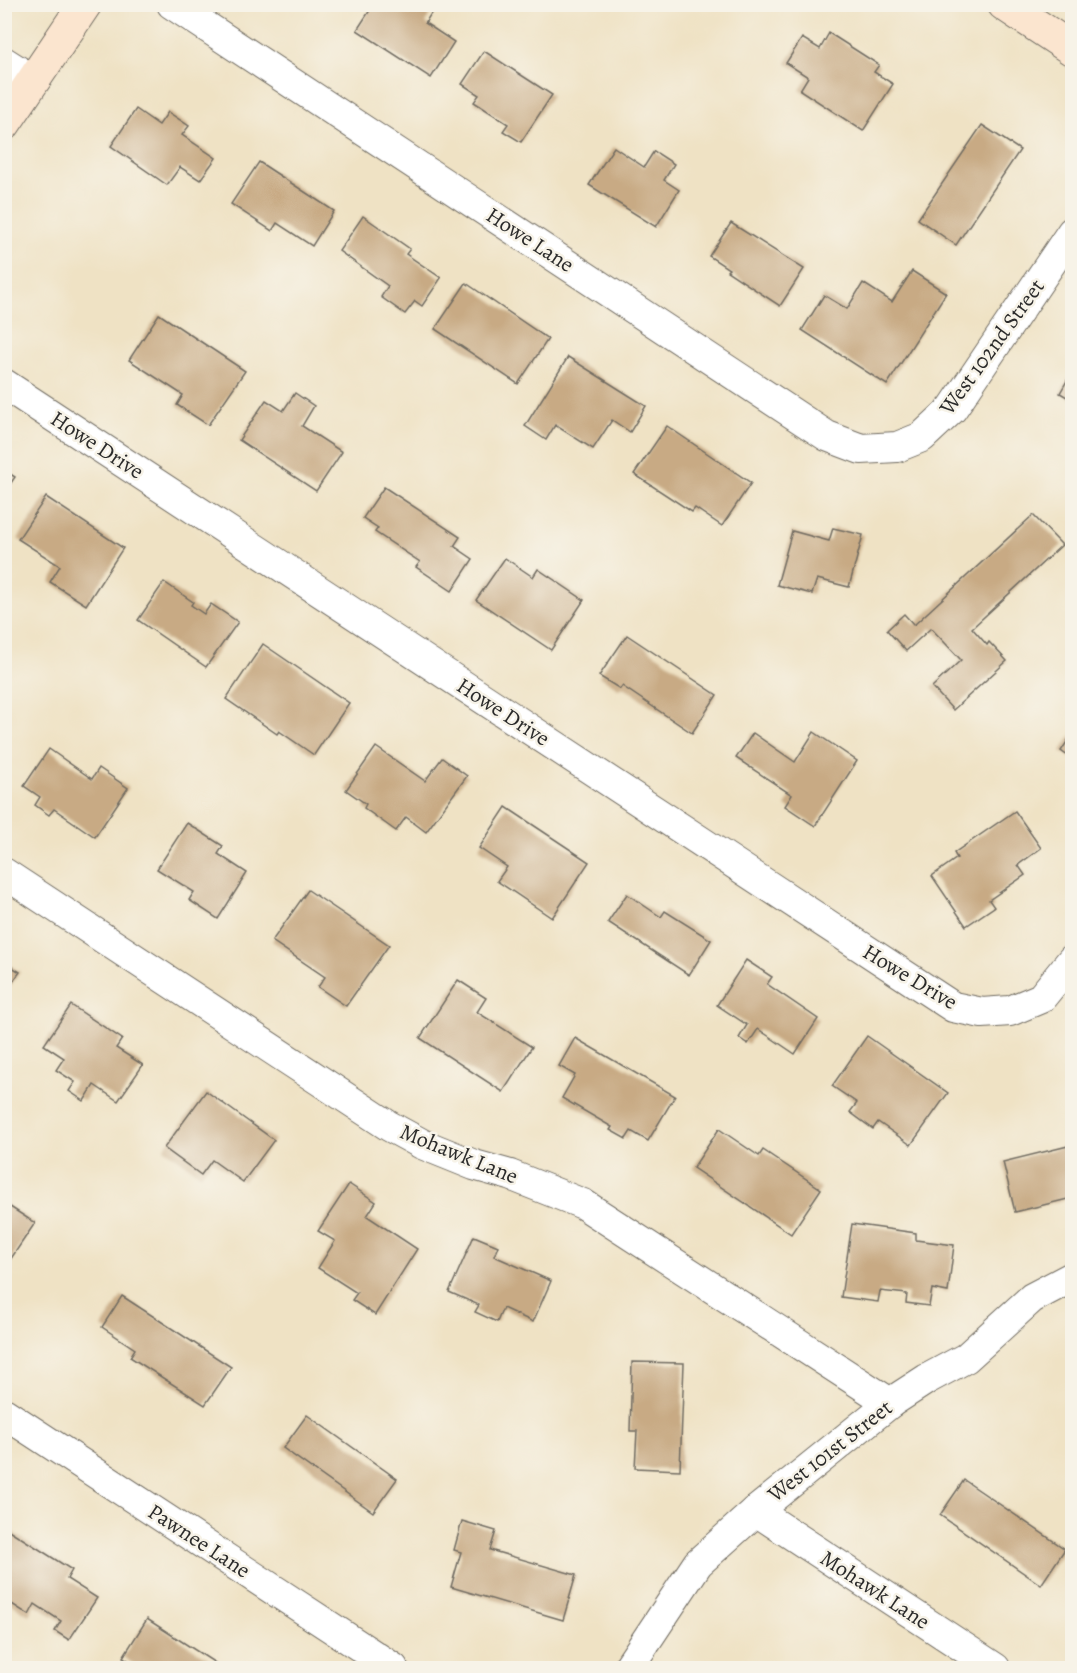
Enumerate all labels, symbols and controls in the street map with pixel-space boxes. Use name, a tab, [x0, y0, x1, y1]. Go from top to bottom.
street label: Howe Lane	[480, 200, 580, 280]
street label: West 102nd Street	[932, 273, 1052, 422]
street label: Howe Drive	[45, 404, 149, 486]
street label: Howe Drive	[451, 671, 555, 753]
street label: Howe Drive	[857, 937, 963, 1017]
street label: Mohawk Lane	[395, 1117, 523, 1191]
street label: West 101st Street	[761, 1393, 899, 1510]
street label: Pawnee Lane	[142, 1497, 256, 1585]
street label: Mohawk Lane	[814, 1543, 936, 1637]

